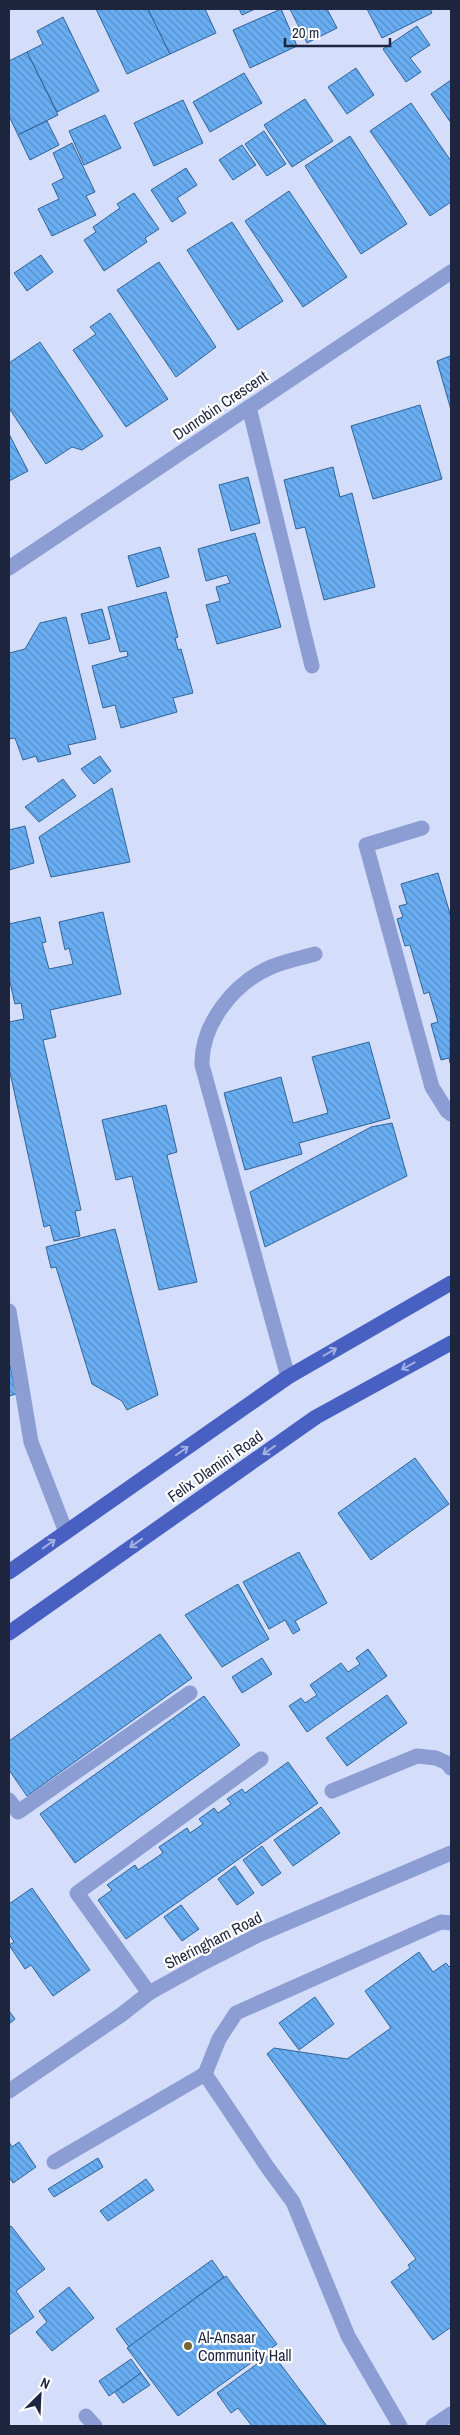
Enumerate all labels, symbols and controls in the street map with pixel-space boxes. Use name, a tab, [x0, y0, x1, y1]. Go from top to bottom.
scale bar	[285, 15, 390, 47]
text: 20 m	[292, 22, 319, 43]
street label: Dunrobin Crescent	[168, 365, 272, 445]
one-way arrow	[323, 1347, 337, 1357]
one-way arrow	[402, 1362, 416, 1372]
street label: Felix Dlamini Road	[163, 1425, 267, 1507]
one-way arrow	[262, 1445, 276, 1455]
one-way arrow	[175, 1446, 189, 1456]
one-way arrow	[129, 1538, 143, 1548]
one-way arrow	[41, 1539, 55, 1549]
street label: Sheringham Road	[161, 1906, 265, 1974]
place label: Al-Ansaar Community Hall	[197, 2326, 291, 2366]
marker: Al-Ansaar Community Hall	[182, 2340, 194, 2352]
north arrow	[15, 2370, 65, 2420]
text: N	[38, 2373, 53, 2393]

